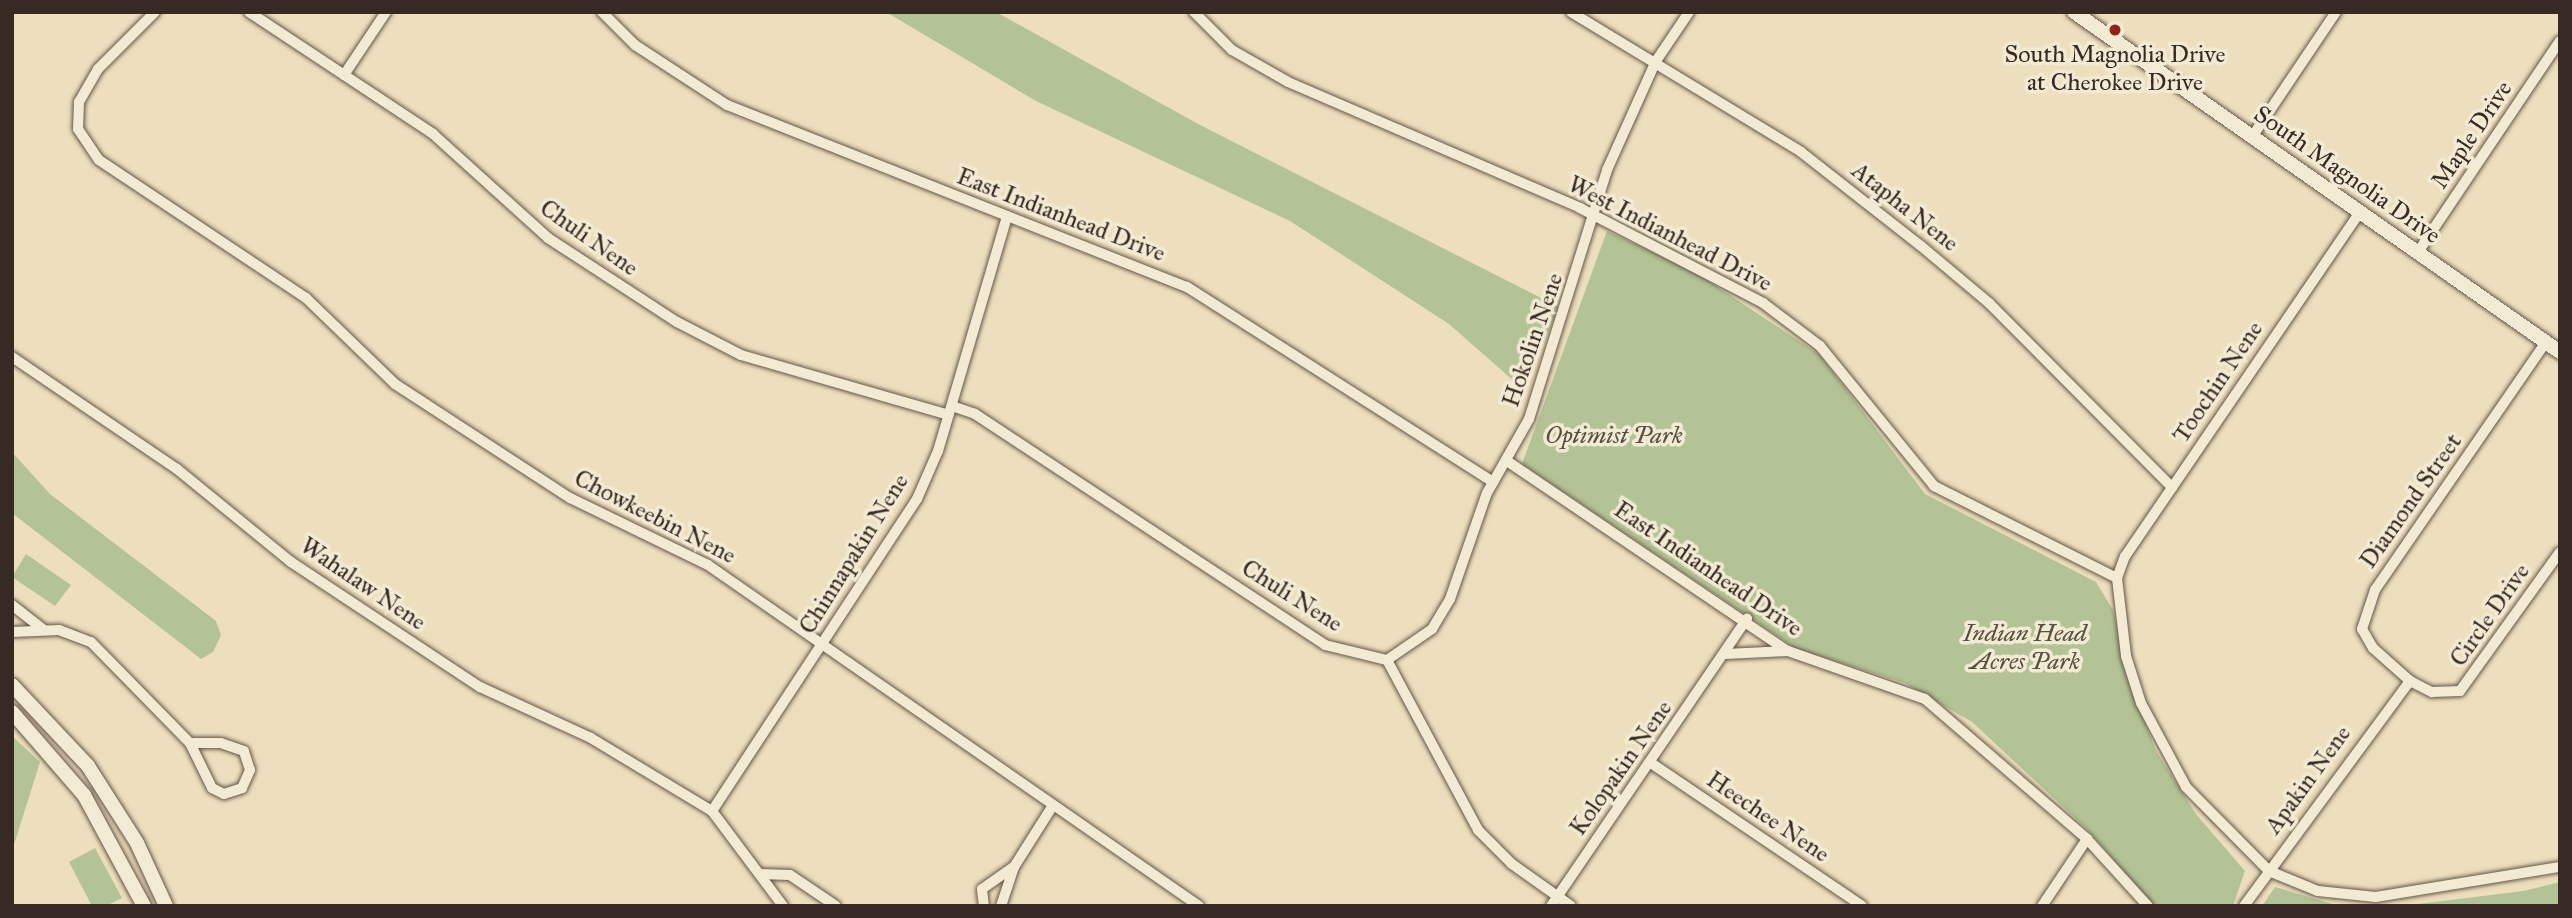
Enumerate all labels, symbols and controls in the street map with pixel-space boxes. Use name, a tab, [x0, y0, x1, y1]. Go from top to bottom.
marker: South Magnolia Drive at Cherokee Drive	[2107, 22, 2123, 38]
place label: South Magnolia Drive at Cherokee Drive	[2005, 41, 2225, 97]
street label: Maple Drive	[2425, 76, 2519, 194]
street label: South Magnolia Drive	[2248, 100, 2446, 250]
street label: Atapha Nene	[1846, 156, 1964, 258]
street label: East Indianhead Drive	[953, 162, 1169, 268]
street label: West Indianhead Drive	[1563, 170, 1777, 298]
street label: Chuli Nene	[534, 194, 644, 282]
street label: Hokolin Nene	[1497, 269, 1569, 411]
street label: Toochin Nene	[2167, 316, 2269, 448]
park label: Optimist Park	[1545, 422, 1683, 450]
street label: Diamond Street	[2354, 428, 2468, 574]
street label: Chowkeebin Nene	[569, 464, 741, 570]
street label: Chinnapakin Nene	[793, 469, 915, 639]
street label: East Indianhead Drive	[1608, 495, 1808, 643]
street label: Wahalaw Nene	[295, 531, 431, 637]
street label: Chuli Nene	[1236, 554, 1348, 638]
street label: Circle Drive	[2444, 558, 2536, 672]
park label: Indian Head Acres Park	[1963, 620, 2087, 676]
street label: Kolopakin Nene	[1564, 695, 1678, 841]
street label: Apakin Nene	[2259, 720, 2357, 840]
street label: Heechee Nene	[1701, 765, 1835, 869]

